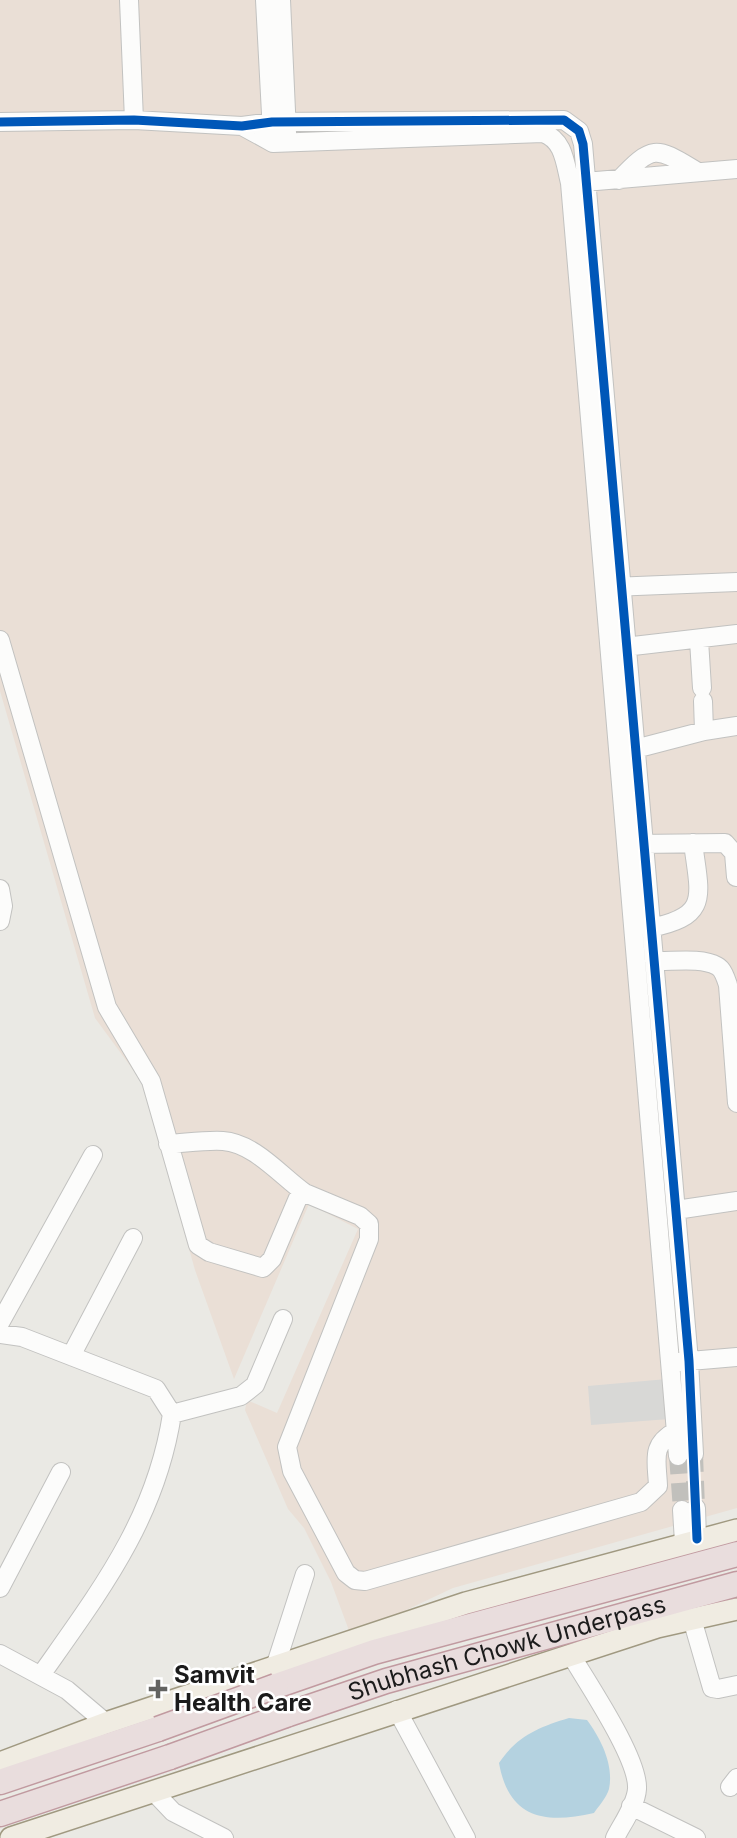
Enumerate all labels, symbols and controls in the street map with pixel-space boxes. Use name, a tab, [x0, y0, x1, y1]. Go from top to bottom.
street label: Shubhash Chowk Underpass	[344, 1589, 669, 1707]
place label: Samvit Health Care	[174, 1660, 312, 1717]
marker: Samvit Health Care	[148, 1679, 168, 1699]

